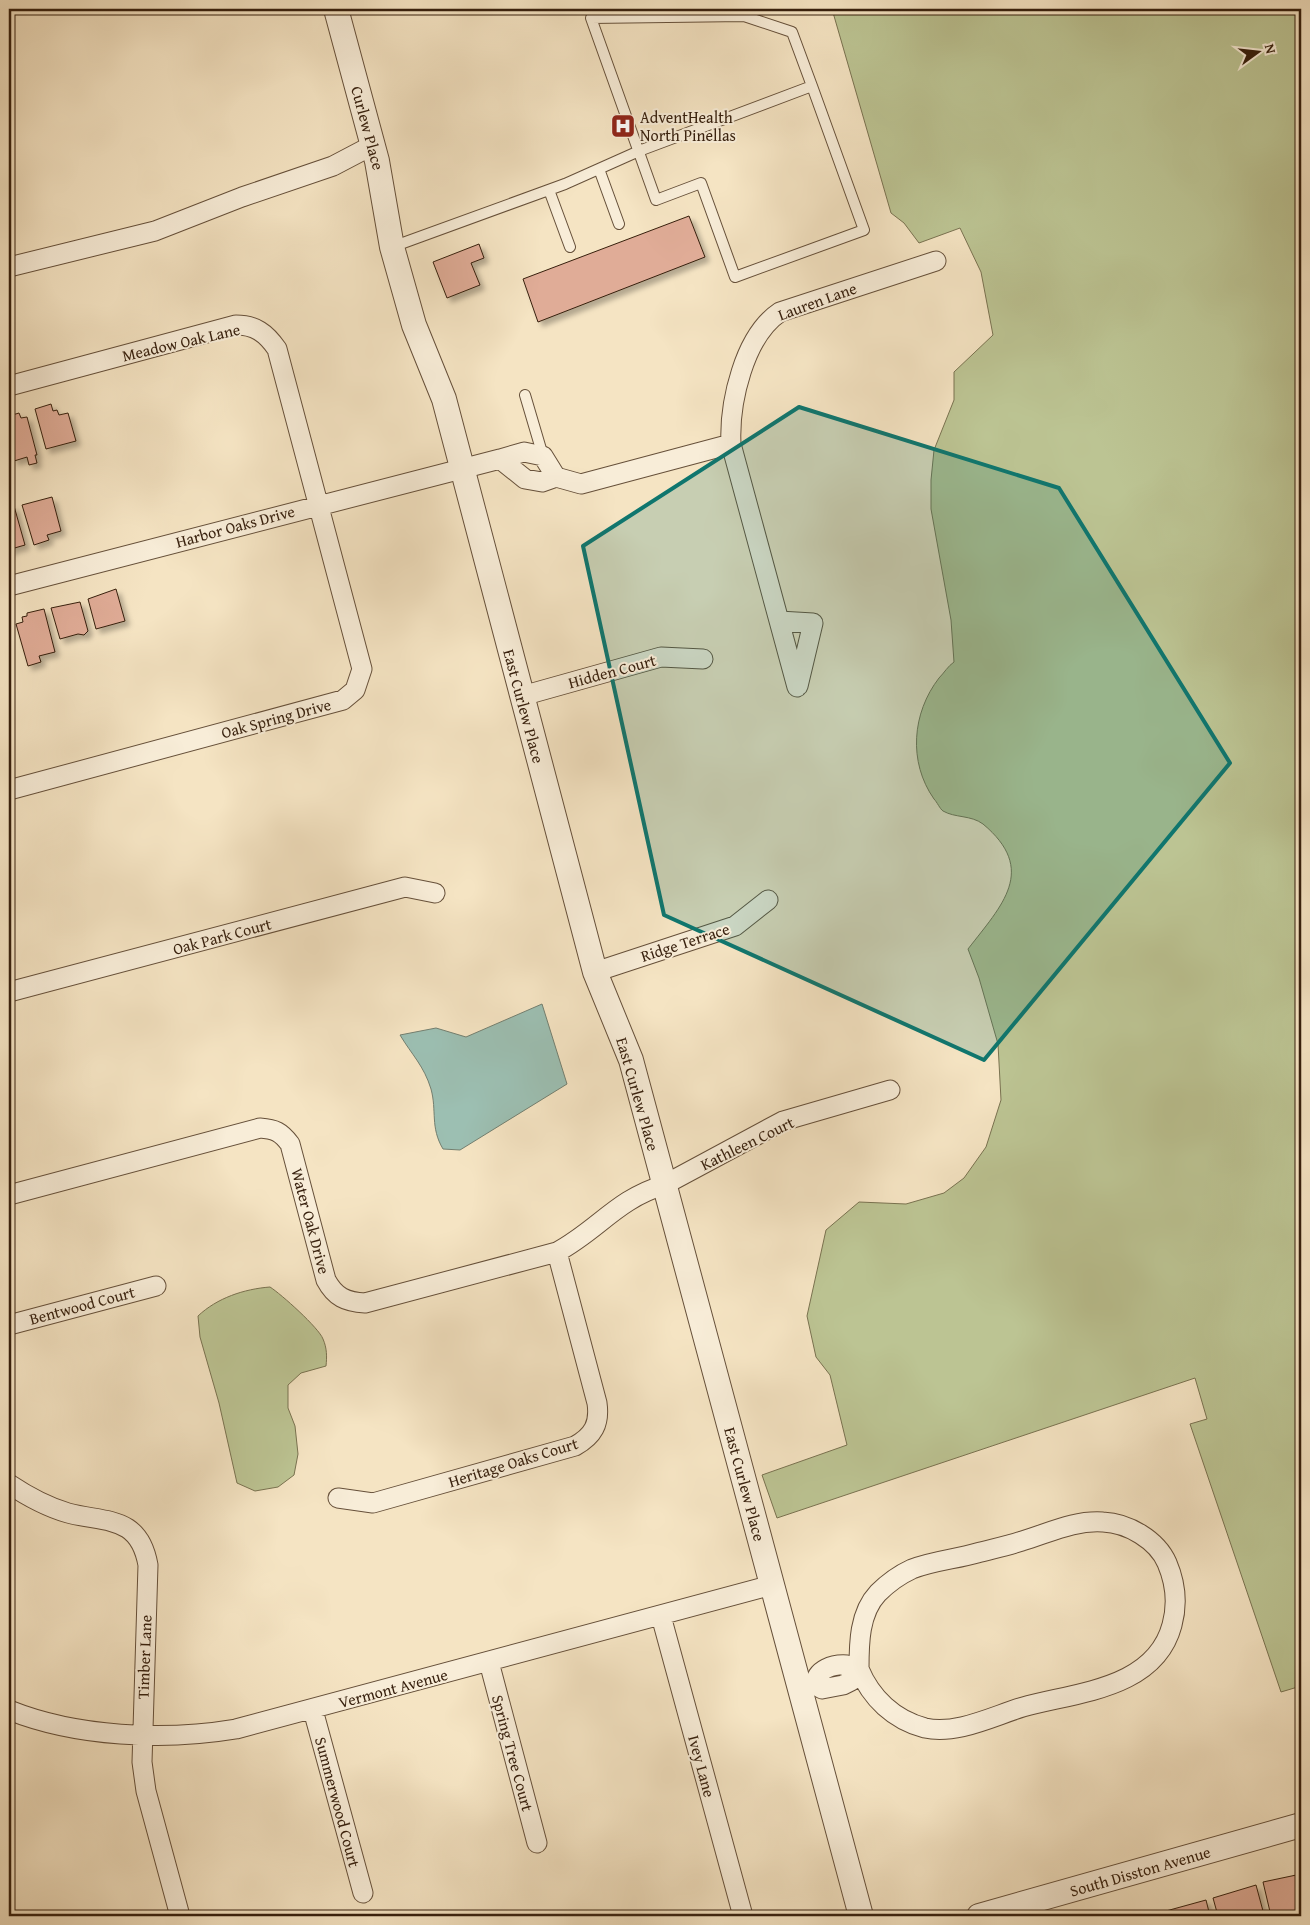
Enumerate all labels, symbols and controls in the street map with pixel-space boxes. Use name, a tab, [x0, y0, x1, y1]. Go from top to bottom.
north arrow	[1232, 28, 1282, 78]
text: N	[1260, 42, 1282, 56]
street label: Curlew Place	[345, 83, 391, 173]
place label: AdventHealth North Pinellas	[640, 105, 736, 147]
hospital icon: AdventHealth North Pinellas	[610, 113, 636, 139]
street label: Lauren Lane	[774, 276, 860, 326]
street label: Meadow Oak Lane	[120, 317, 242, 367]
street label: Harbor Oaks Drive	[173, 499, 297, 553]
street label: East Curlew Place	[497, 646, 551, 766]
street label: Hidden Court	[565, 648, 659, 694]
street label: Oak Spring Drive	[218, 692, 334, 744]
street label: Oak Park Court	[170, 911, 274, 961]
street label: Ridge Terrace	[637, 916, 733, 968]
street label: East Curlew Place	[610, 1034, 666, 1154]
street label: Kathleen Court	[696, 1110, 798, 1176]
street label: Water Oak Drive	[285, 1165, 337, 1277]
street label: Bentwood Court	[27, 1279, 138, 1331]
street label: East Curlew Place	[718, 1424, 772, 1544]
street label: Heritage Oaks Court	[445, 1431, 581, 1493]
street label: Timber Lane	[131, 1614, 157, 1700]
street label: Vermont Avenue	[336, 1662, 450, 1714]
street label: Spring Tree Court	[486, 1692, 540, 1814]
street label: Ivey Lane	[682, 1732, 722, 1800]
street label: Summerwood Court	[309, 1734, 367, 1870]
street label: South Disston Avenue	[1067, 1839, 1213, 1903]

